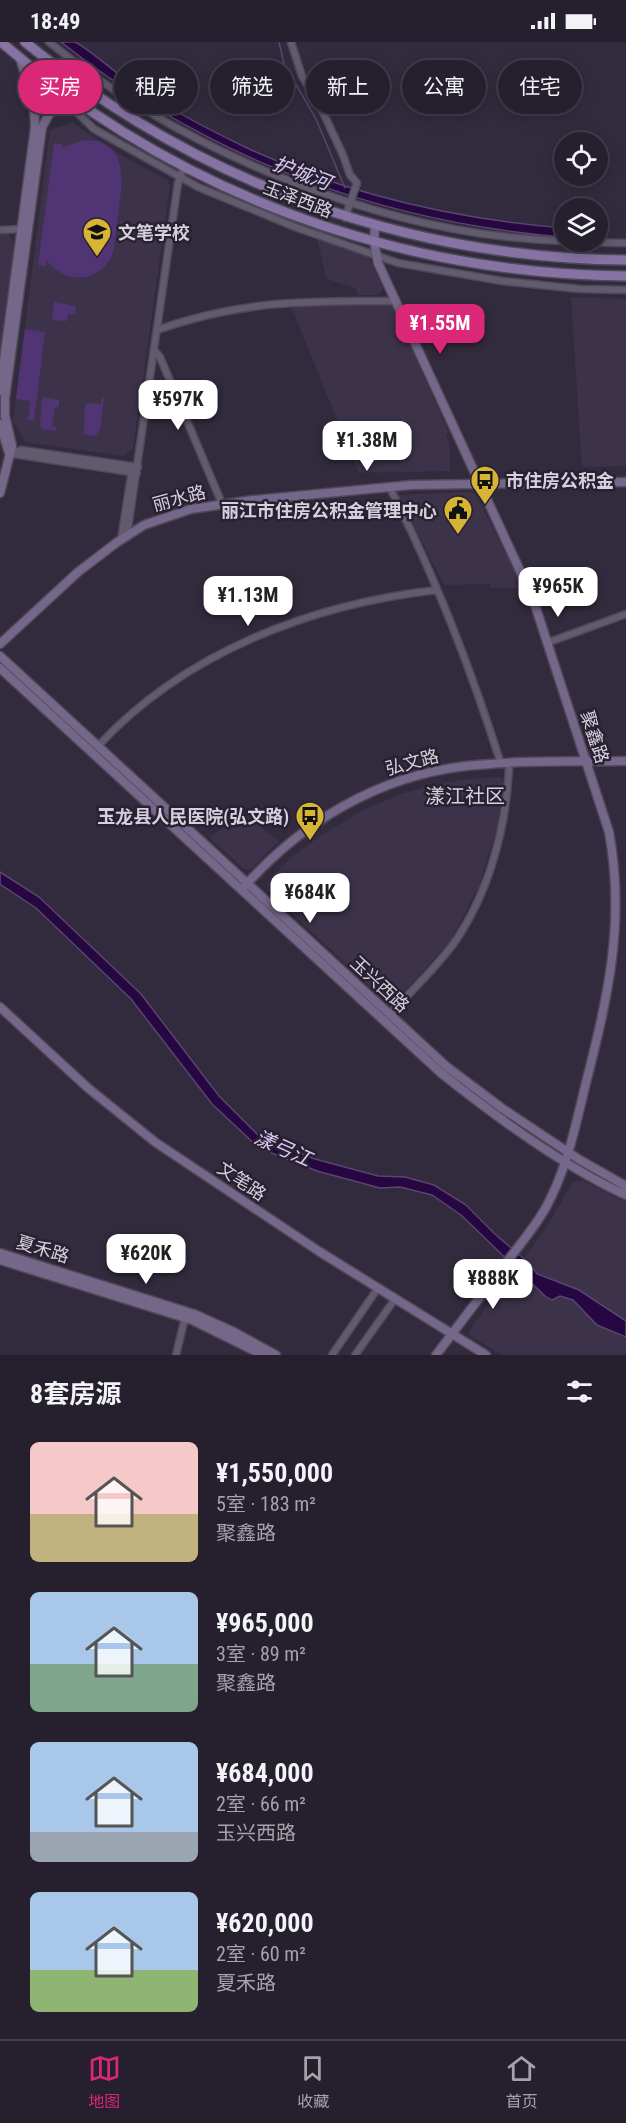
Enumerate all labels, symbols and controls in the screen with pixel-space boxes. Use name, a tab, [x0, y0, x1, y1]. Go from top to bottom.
text: 18:49	[30, 9, 81, 34]
chip: 买房	[18, 60, 102, 114]
chip: 租房	[114, 60, 198, 114]
chip: 筛选	[210, 60, 294, 114]
chip: 新上	[306, 60, 390, 114]
chip: 公寓	[402, 60, 486, 114]
chip: 住宅	[498, 60, 582, 114]
map controls	[554, 132, 608, 252]
button: locate	[554, 132, 608, 186]
water label: 护城河	[270, 151, 338, 196]
street label: 玉泽西路	[261, 176, 335, 222]
button: layers	[554, 198, 608, 252]
school or university icon: 文笔学校	[81, 216, 113, 258]
place label: 文笔学校	[118, 222, 190, 243]
pin: ¥1.55M	[391, 304, 489, 355]
text: ¥1.55M	[410, 311, 470, 335]
pin: ¥597K	[136, 380, 220, 431]
text: ¥597K	[153, 387, 203, 411]
pin: ¥1.38M	[318, 421, 416, 472]
text: ¥1.38M	[337, 428, 397, 452]
bus stop icon: 市住房公积金	[469, 464, 501, 506]
place label: 市住房公积金	[506, 470, 614, 491]
street label: 丽水路	[150, 481, 208, 515]
public building icon: 丽江市住房公积金管理中心	[442, 494, 474, 536]
place label: 丽江市住房公积金管理中心	[221, 500, 437, 521]
pin: ¥965K	[516, 567, 600, 618]
text: ¥965K	[533, 574, 583, 598]
pin: ¥1.13M	[199, 576, 297, 627]
text: ¥1.13M	[218, 583, 278, 607]
street label: 聚鑫路	[577, 708, 613, 766]
street label: 弘文路	[383, 745, 441, 779]
district label: 漾江社区	[425, 784, 505, 808]
bus stop icon: 玉龙县人民医院(弘文路)	[294, 800, 326, 842]
place label: 玉龙县人民医院(弘文路)	[97, 806, 289, 828]
pin: ¥684K	[268, 873, 352, 924]
text: ¥684K	[285, 880, 335, 904]
street label: 玉兴西路	[347, 952, 413, 1016]
water label: 漾弓江	[251, 1125, 317, 1172]
street label: 文笔路	[214, 1157, 270, 1205]
street label: 夏禾路	[14, 1231, 72, 1267]
pin: ¥620K	[104, 1234, 188, 1285]
text: ¥620K	[121, 1241, 171, 1265]
pin: ¥888K	[451, 1259, 535, 1310]
text: ¥888K	[468, 1266, 518, 1290]
icon: filters	[563, 1375, 596, 1408]
text: 8套房源	[30, 1379, 121, 1409]
text: ¥1,550,000	[216, 1458, 333, 1488]
icon: home	[78, 1466, 150, 1538]
text: 5室 · 183 m²	[216, 1492, 316, 1516]
text: 聚鑫路	[216, 1521, 276, 1545]
text: ¥965,000	[216, 1608, 314, 1638]
icon: home	[78, 1616, 150, 1688]
text: 3室 · 89 m²	[216, 1642, 306, 1666]
text: 聚鑫路	[216, 1671, 276, 1695]
text: ¥684,000	[216, 1758, 314, 1788]
icon: home	[78, 1766, 150, 1838]
text: 2室 · 66 m²	[216, 1792, 306, 1816]
text: 玉兴西路	[216, 1821, 296, 1845]
text: ¥620,000	[216, 1908, 314, 1938]
icon: home	[78, 1916, 150, 1988]
text: 2室 · 60 m²	[216, 1942, 306, 1966]
text: 夏禾路	[216, 1971, 276, 1995]
tab: 地图	[88, 2052, 121, 2112]
tab: 收藏	[296, 2052, 329, 2112]
tab: 首页	[505, 2052, 538, 2112]

